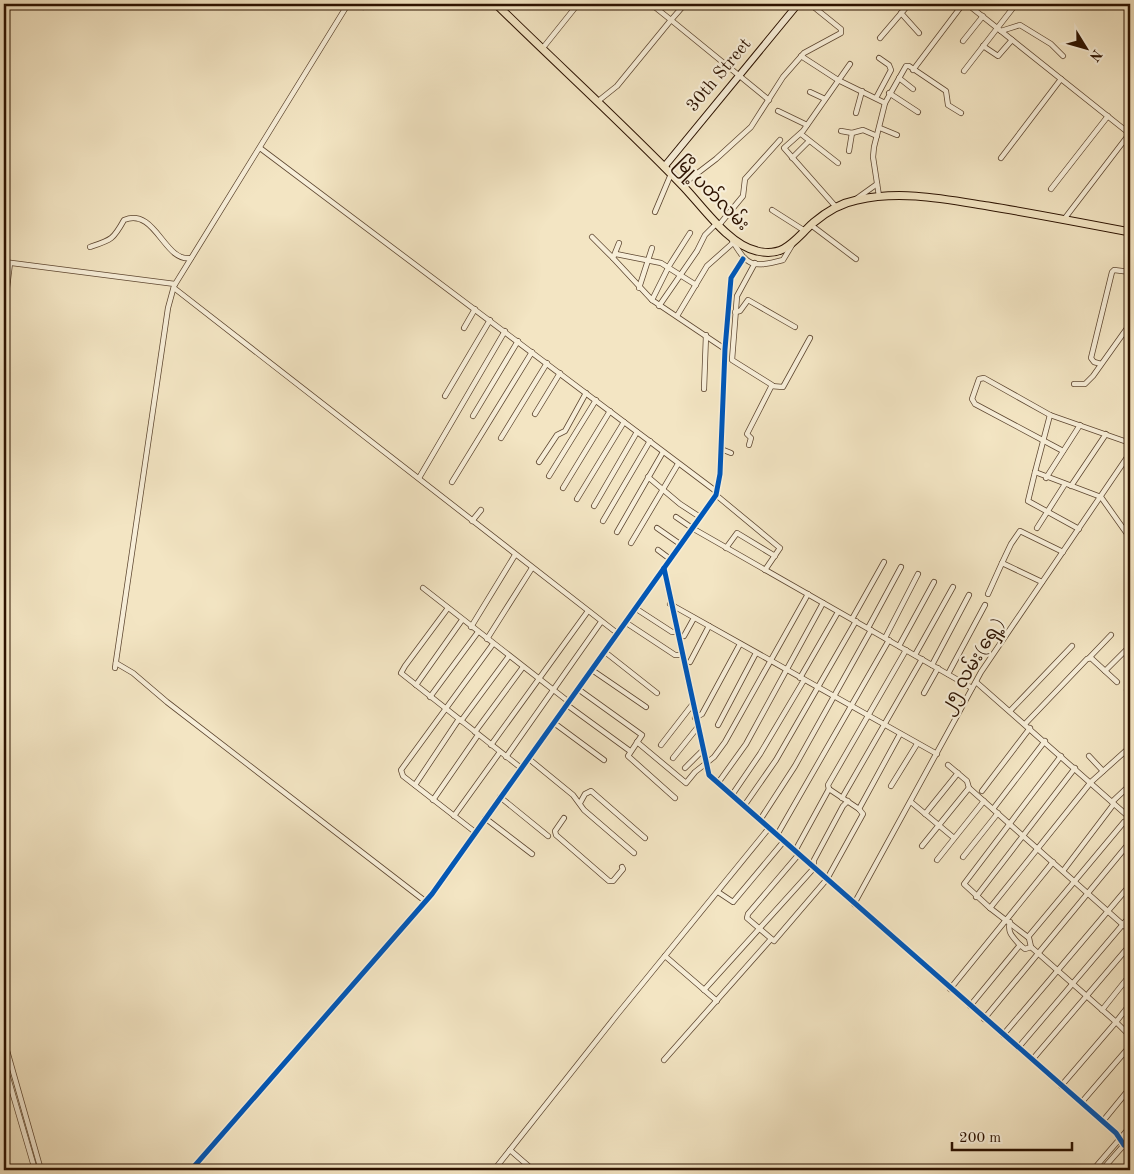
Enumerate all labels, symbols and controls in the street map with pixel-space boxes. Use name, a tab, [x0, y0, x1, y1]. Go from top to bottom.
north arrow	[1062, 22, 1112, 72]
street label: 30th Street	[683, 35, 755, 115]
text: N	[1087, 47, 1104, 64]
street label: မြို့ပတ်လမ်း	[668, 150, 756, 238]
street label: ၂၅ လမ်း(ရှေ့)	[932, 612, 1012, 720]
scale bar	[952, 1119, 1072, 1151]
text: 200 m	[959, 1131, 1001, 1146]

